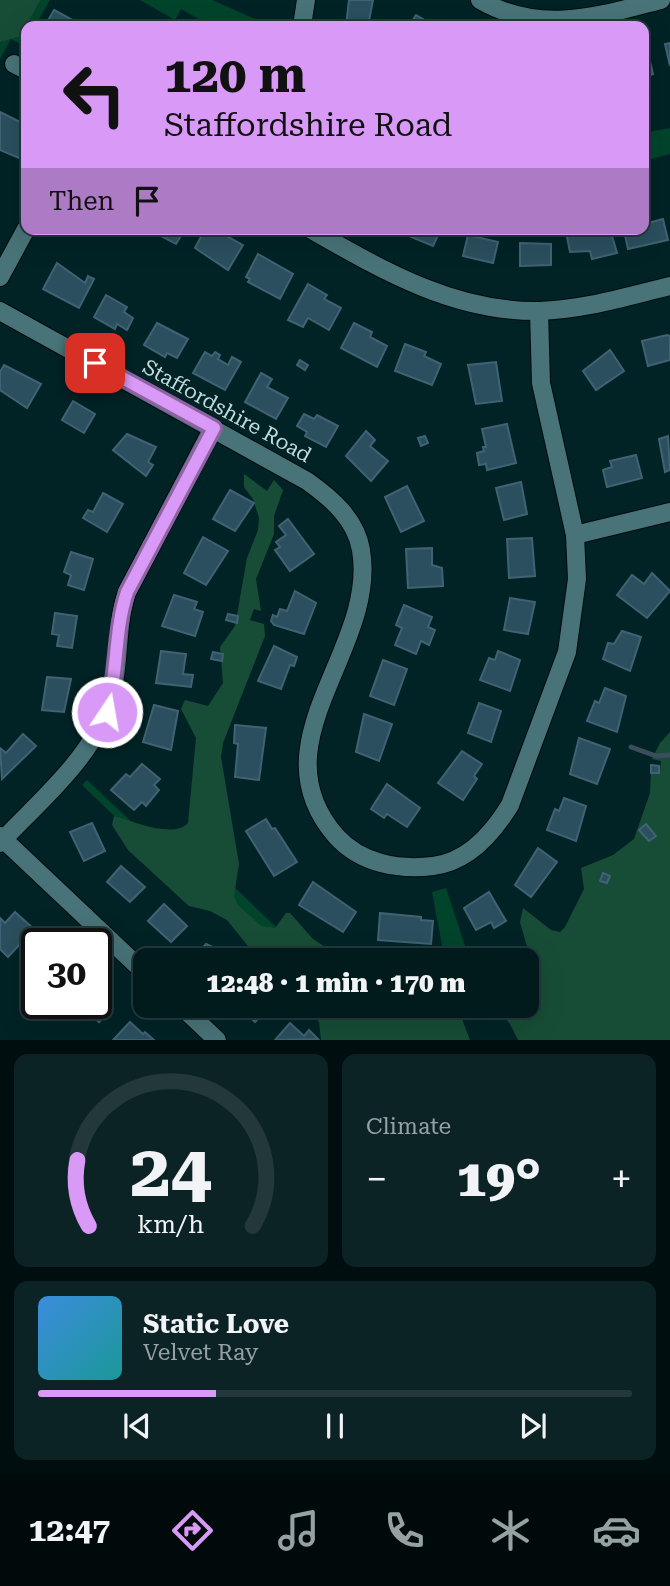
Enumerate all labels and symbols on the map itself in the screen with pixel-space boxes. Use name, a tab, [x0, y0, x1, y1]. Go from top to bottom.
pin	[65, 333, 125, 393]
street label: Staffordshire Road	[138, 355, 316, 468]
position arrow	[70, 675, 144, 749]
speed limit sign: 30	[21, 928, 112, 1019]

